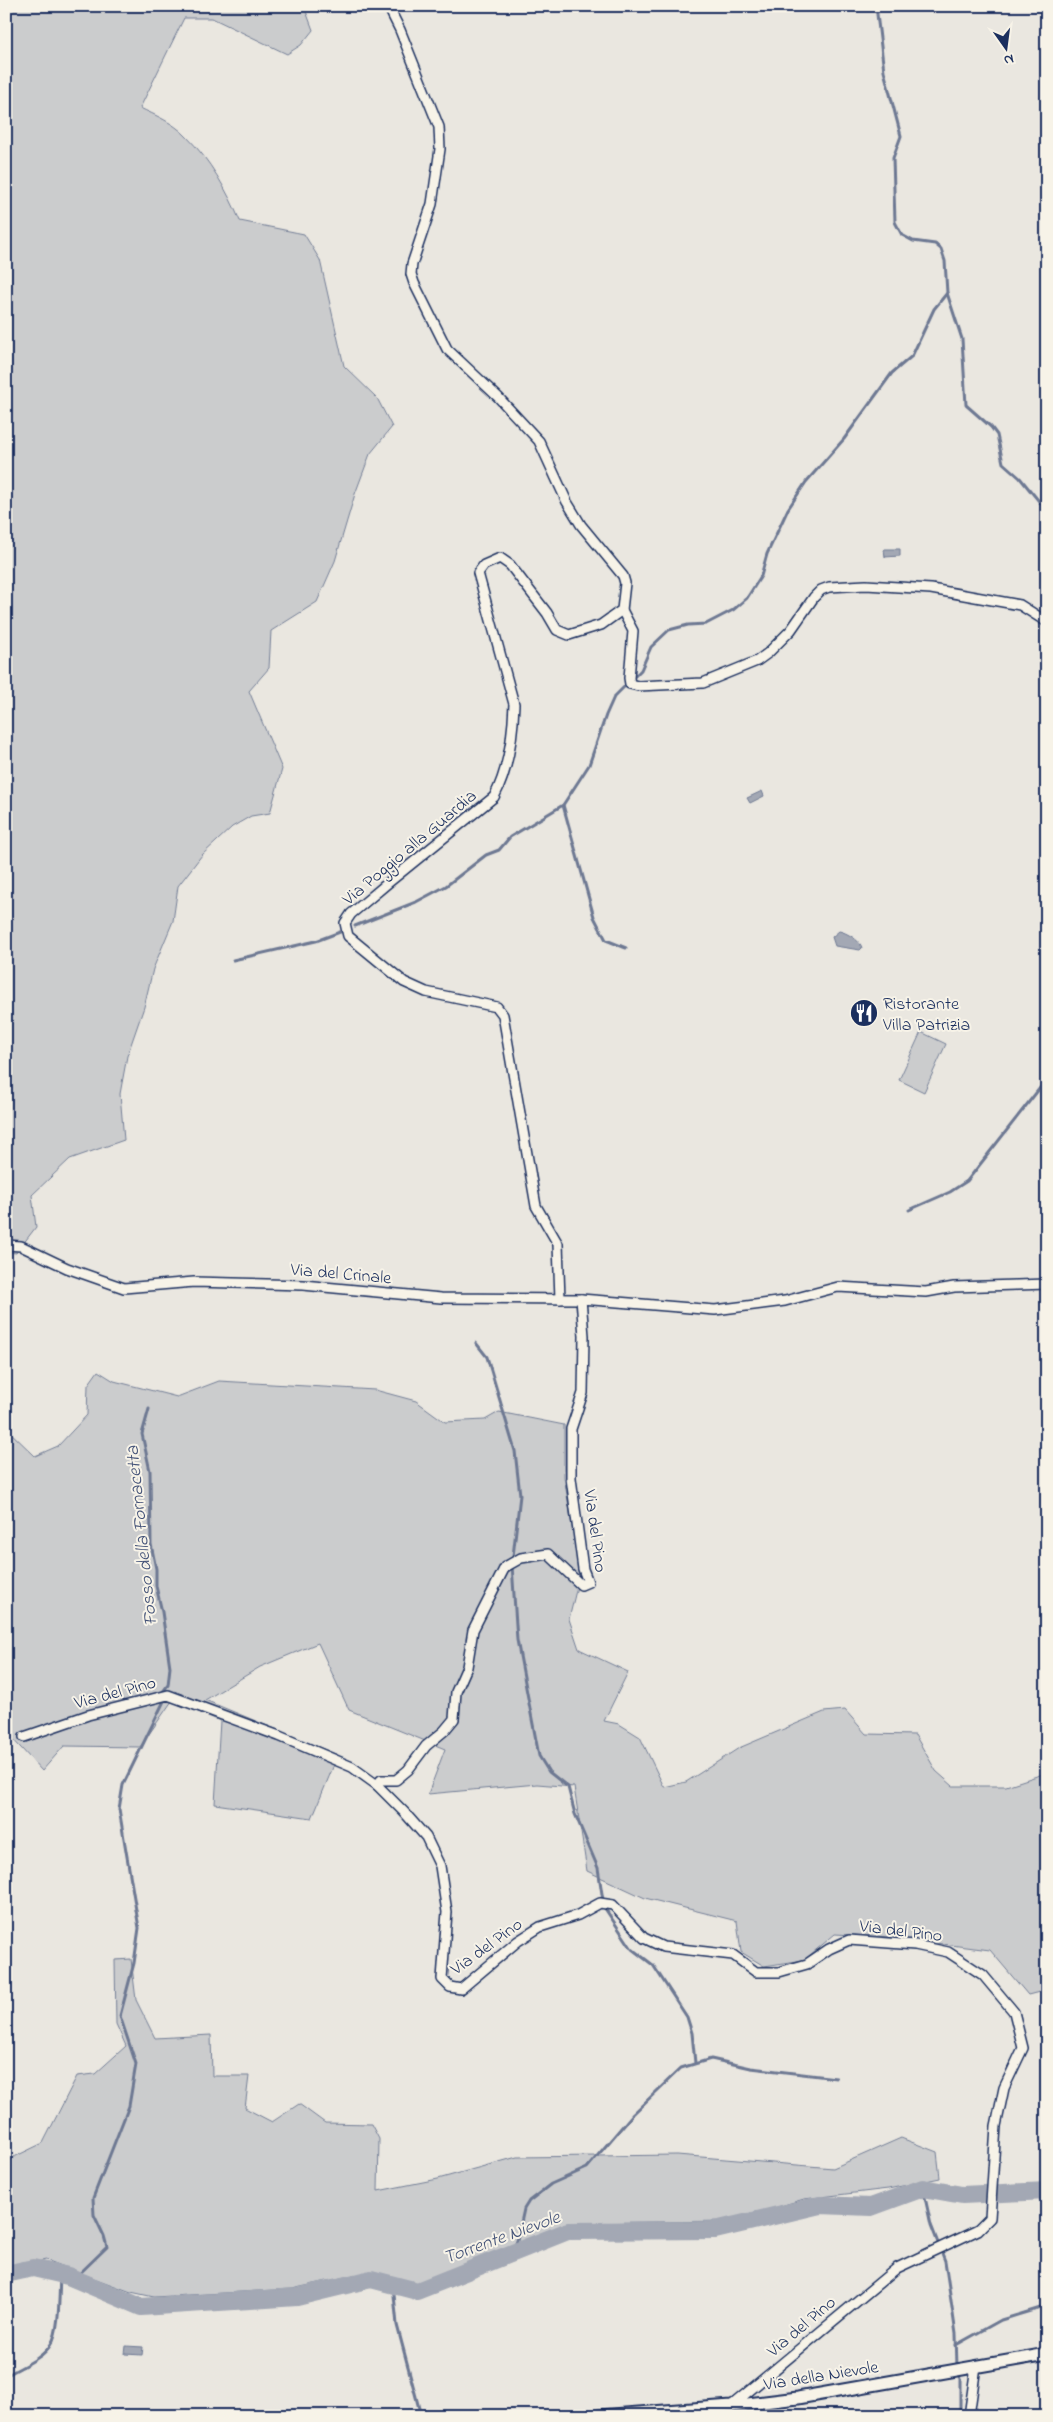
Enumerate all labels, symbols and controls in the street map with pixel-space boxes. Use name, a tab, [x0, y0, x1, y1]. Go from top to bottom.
north arrow	[980, 22, 1030, 72]
text: N	[1002, 48, 1016, 70]
street label: Via Poggio alla Guardia	[337, 784, 484, 914]
place label: Ristorante Villa Patrizia	[882, 992, 970, 1039]
restaurant icon: Ristorante Villa Patrizia	[849, 998, 879, 1028]
street label: Via del Crinale	[288, 1258, 393, 1292]
water label: Fosso della Fornacetta	[120, 1444, 165, 1627]
street label: Via del Pino	[575, 1487, 613, 1574]
street label: Via del Pino	[71, 1671, 159, 1718]
street label: Via del Pino	[445, 1913, 529, 1983]
street label: Via del Pino	[857, 1914, 944, 1950]
water label: Torrente Nievole	[440, 2204, 565, 2272]
street label: Via del Pino	[761, 2291, 843, 2365]
street label: Via della Nievole	[761, 2355, 881, 2399]

